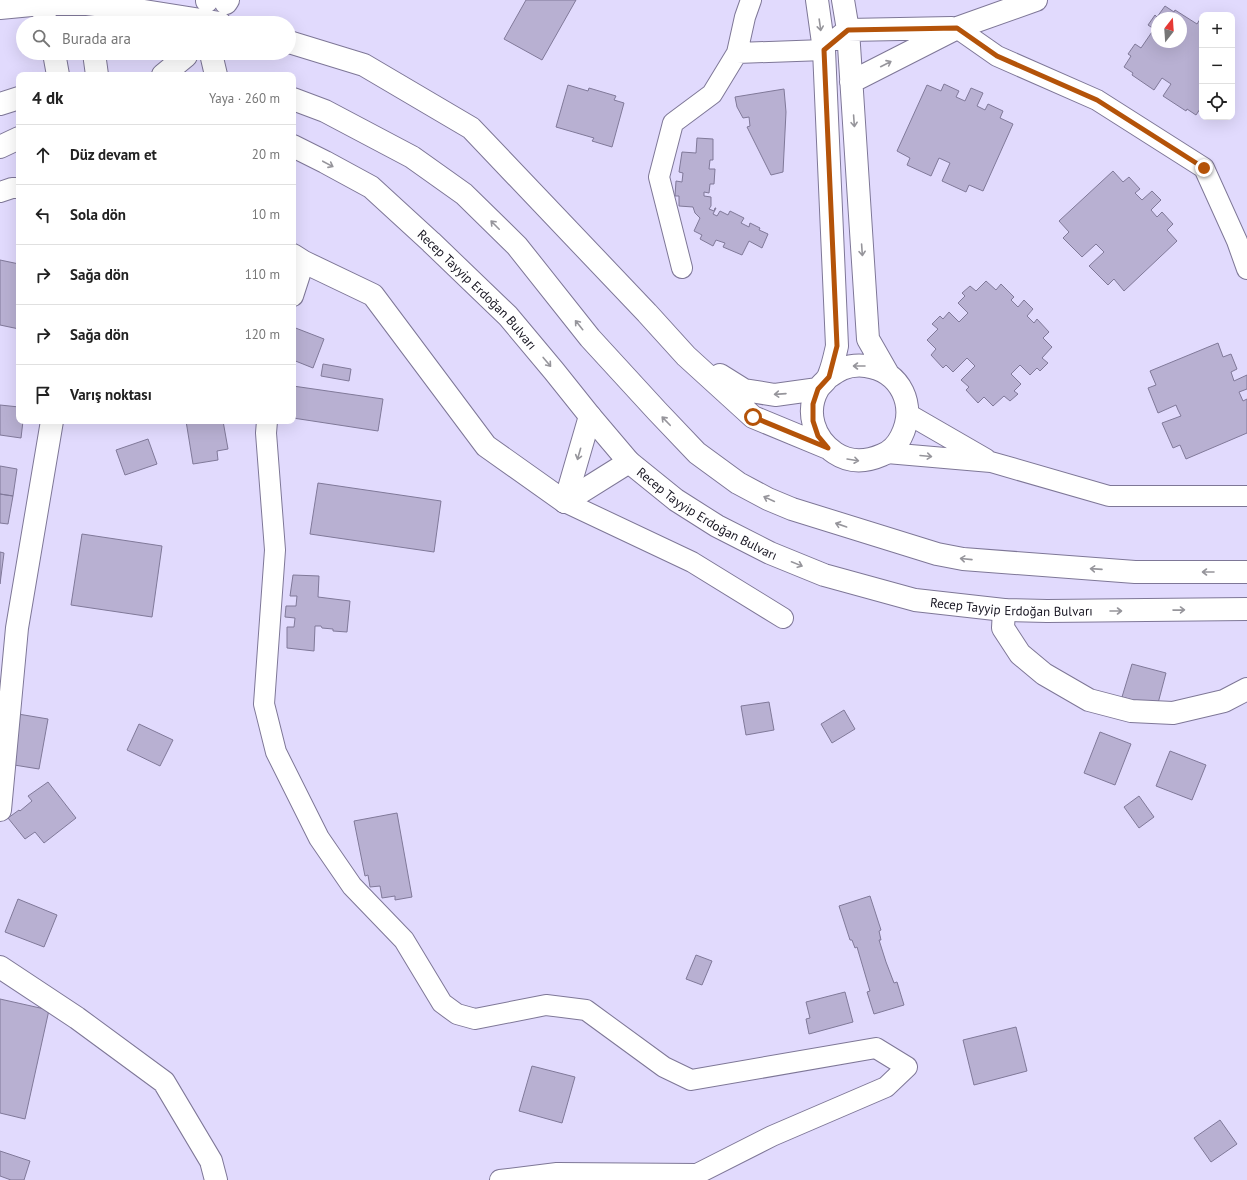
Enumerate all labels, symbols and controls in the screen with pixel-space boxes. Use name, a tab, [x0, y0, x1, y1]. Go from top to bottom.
north arrow	[1151, 12, 1187, 48]
map controls	[1199, 12, 1235, 120]
button: +	[1199, 12, 1235, 48]
search box	[16, 16, 296, 60]
one-way arrow	[816, 18, 824, 31]
icon: search	[30, 27, 52, 49]
text: Burada ara	[62, 29, 131, 48]
button: −	[1199, 48, 1235, 84]
one-way arrow	[880, 60, 892, 67]
button: locate	[1199, 84, 1235, 120]
text: 4 dk	[32, 87, 63, 109]
text: Yaya · 260 m	[209, 90, 280, 107]
one-way arrow	[850, 114, 857, 127]
icon: ahead	[32, 144, 54, 166]
text: Düz devam et	[70, 145, 157, 164]
text: 20 m	[252, 146, 280, 163]
route end	[1195, 159, 1213, 177]
one-way arrow	[322, 160, 334, 168]
icon: left	[32, 204, 54, 226]
text: Sola dön	[70, 205, 126, 224]
text: 10 m	[252, 206, 280, 223]
one-way arrow	[490, 220, 500, 230]
street label: Recep Tayyip Erdoğan Bulvarı	[414, 226, 541, 353]
one-way arrow	[858, 243, 866, 256]
icon: right	[32, 264, 54, 286]
text: Sağa dön	[70, 265, 129, 284]
text: 110 m	[245, 266, 280, 283]
one-way arrow	[575, 319, 584, 330]
icon: right	[32, 324, 54, 346]
text: Sağa dön	[70, 325, 129, 344]
text: 120 m	[245, 326, 280, 343]
one-way arrow	[543, 357, 552, 368]
one-way arrow	[853, 362, 866, 370]
icon: arrive	[32, 384, 54, 406]
text: Varış noktası	[70, 385, 152, 404]
one-way arrow	[774, 390, 787, 397]
route start	[744, 408, 762, 426]
one-way arrow	[662, 416, 671, 426]
one-way arrow	[575, 447, 582, 460]
one-way arrow	[919, 453, 932, 460]
one-way arrow	[846, 456, 859, 464]
street label: Recep Tayyip Erdoğan Bulvarı	[633, 463, 780, 564]
one-way arrow	[763, 495, 775, 502]
one-way arrow	[835, 521, 848, 528]
one-way arrow	[960, 555, 973, 563]
one-way arrow	[790, 560, 802, 568]
one-way arrow	[1090, 565, 1103, 573]
one-way arrow	[1202, 568, 1215, 576]
street label: Recep Tayyip Erdoğan Bulvarı	[929, 593, 1093, 620]
one-way arrow	[1172, 606, 1185, 613]
one-way arrow	[1109, 607, 1122, 615]

